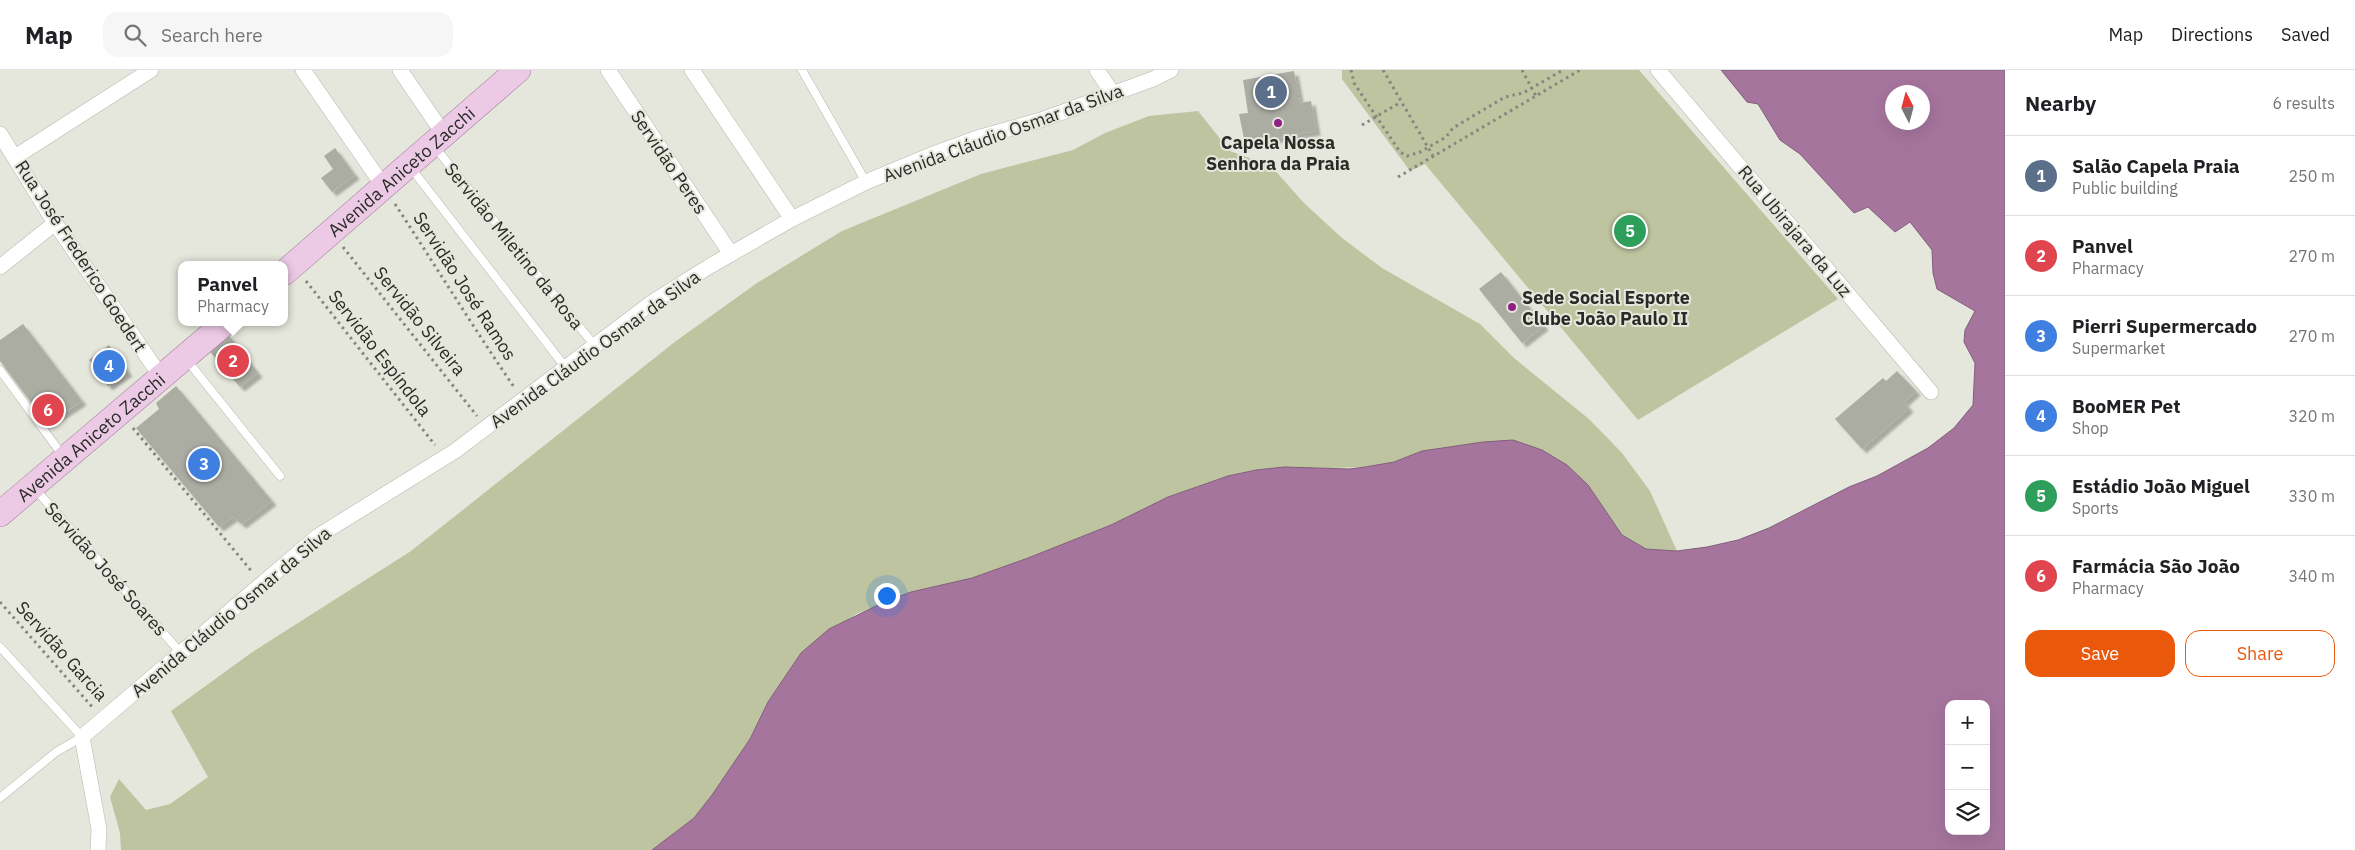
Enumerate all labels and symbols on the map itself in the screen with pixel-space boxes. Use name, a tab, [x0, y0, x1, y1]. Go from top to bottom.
pin: 1	[1255, 73, 1287, 111]
street label: Avenida Cláudio Osmar da Silva	[880, 79, 1127, 187]
north arrow	[1885, 85, 1930, 130]
street label: Avenida Aniceto Zacchi	[323, 101, 479, 242]
street label: Servidão Peres	[626, 106, 712, 218]
marker: Capela Nossa Senhora da Praia	[1272, 117, 1284, 129]
place label: Capela Nossa Senhora da Praia	[1206, 131, 1350, 175]
street label: Rua José Frederico Goedert	[10, 156, 152, 356]
street label: Servidão Miletino da Rosa	[440, 158, 589, 334]
street label: Rua Ubirajara da Luz	[1733, 160, 1857, 302]
street label: Servidão José Ramos	[408, 207, 522, 365]
pin: 5	[1614, 212, 1646, 250]
street label: Servidão Silveira	[369, 262, 471, 381]
street label: Avenida Cláudio Osmar da Silva	[486, 265, 705, 433]
street label: Servidão Espíndola	[323, 285, 437, 421]
place label: Sede Social Esporte Clube João Paulo II	[1522, 286, 1690, 330]
marker: Sede Social Esporte Clube João Paulo II	[1506, 301, 1518, 313]
pin: 2	[217, 342, 249, 380]
pin: 4	[93, 347, 125, 385]
street label: Avenida Aniceto Zacchi	[12, 368, 170, 506]
pin: 6	[32, 391, 64, 429]
pin: 3	[188, 445, 220, 483]
street label: Servidão José Soares	[40, 497, 172, 641]
street label: Avenida Cláudio Osmar da Silva	[126, 521, 336, 702]
your location	[874, 583, 900, 609]
street label: Servidão Garcia	[11, 596, 113, 706]

